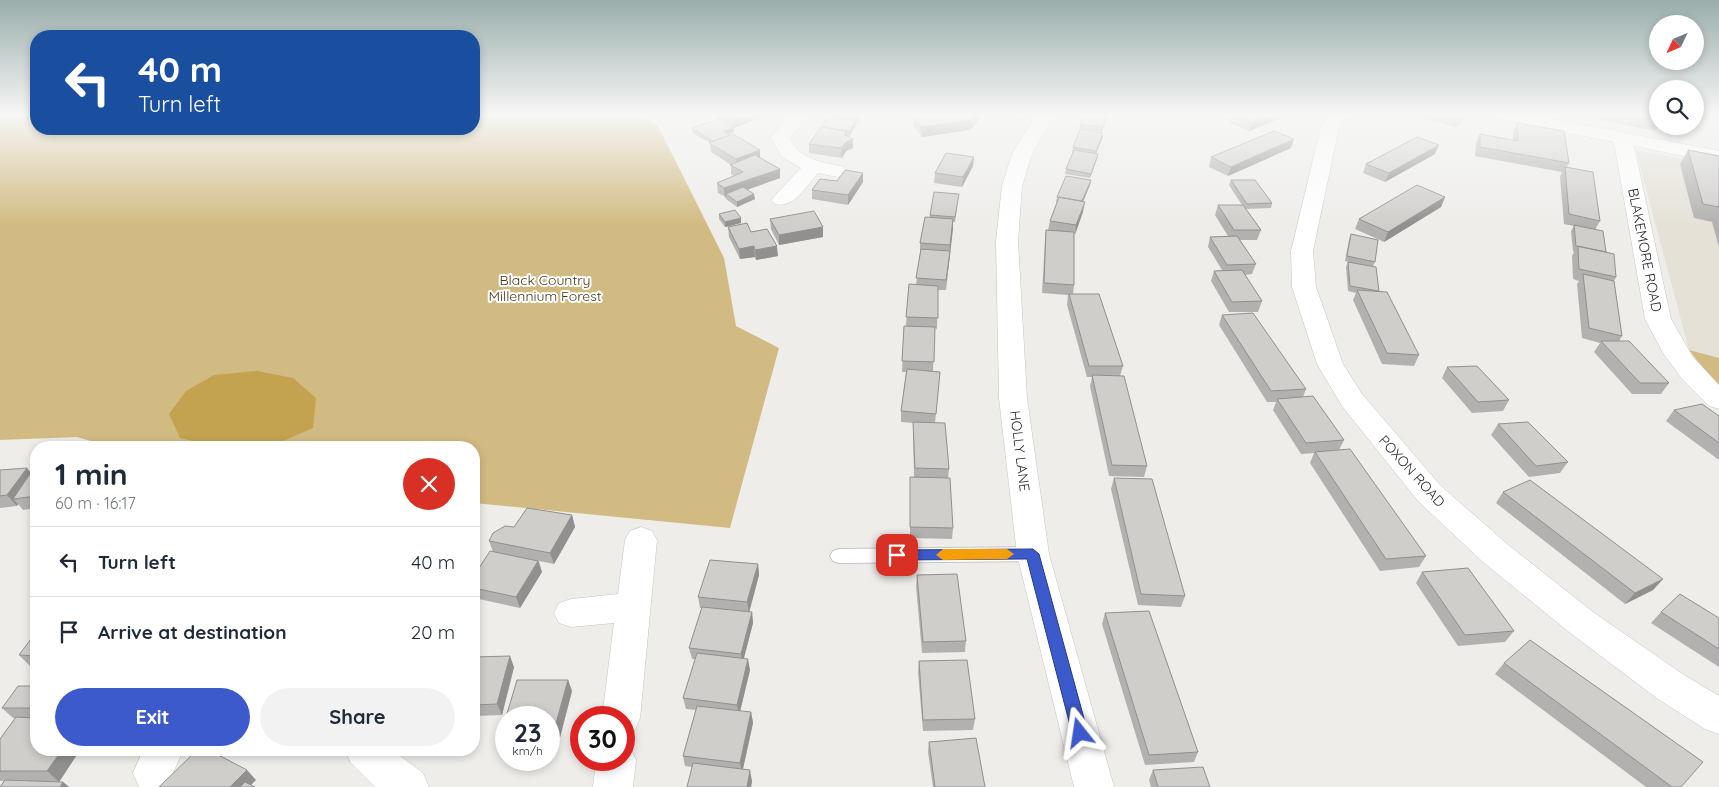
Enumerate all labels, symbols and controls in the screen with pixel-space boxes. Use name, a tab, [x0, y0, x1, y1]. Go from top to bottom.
north arrow	[1649, 15, 1704, 70]
map controls	[1649, 15, 1704, 135]
text: 40 m	[138, 47, 222, 91]
icon: left	[55, 50, 120, 115]
button: search	[1649, 80, 1704, 135]
text: Turn left	[138, 90, 221, 118]
street label: BLAKEMORE ROAD	[1624, 187, 1666, 313]
park label: Black Country Millennium Forest	[489, 271, 602, 305]
street label: HOLLY LANE	[1006, 410, 1034, 492]
street label: POXON ROAD	[1375, 431, 1449, 511]
text: 1 min	[55, 455, 128, 493]
button: close	[403, 458, 455, 510]
text: 60 m · 16:17	[55, 493, 136, 513]
pin	[876, 534, 918, 576]
icon: arrive	[883, 541, 911, 569]
icon: left	[55, 548, 83, 576]
text: Turn left	[98, 550, 176, 574]
text: 40 m	[411, 550, 455, 574]
icon: arrive	[55, 618, 83, 646]
text: Arrive at destination	[98, 620, 287, 644]
text: 20 m	[411, 620, 455, 644]
button: Exit	[55, 688, 250, 746]
button: Share	[260, 688, 455, 746]
speed limit sign: 30	[570, 706, 635, 771]
position arrow	[1053, 706, 1105, 758]
text: 23	[514, 717, 541, 748]
text: km/h	[512, 743, 543, 758]

